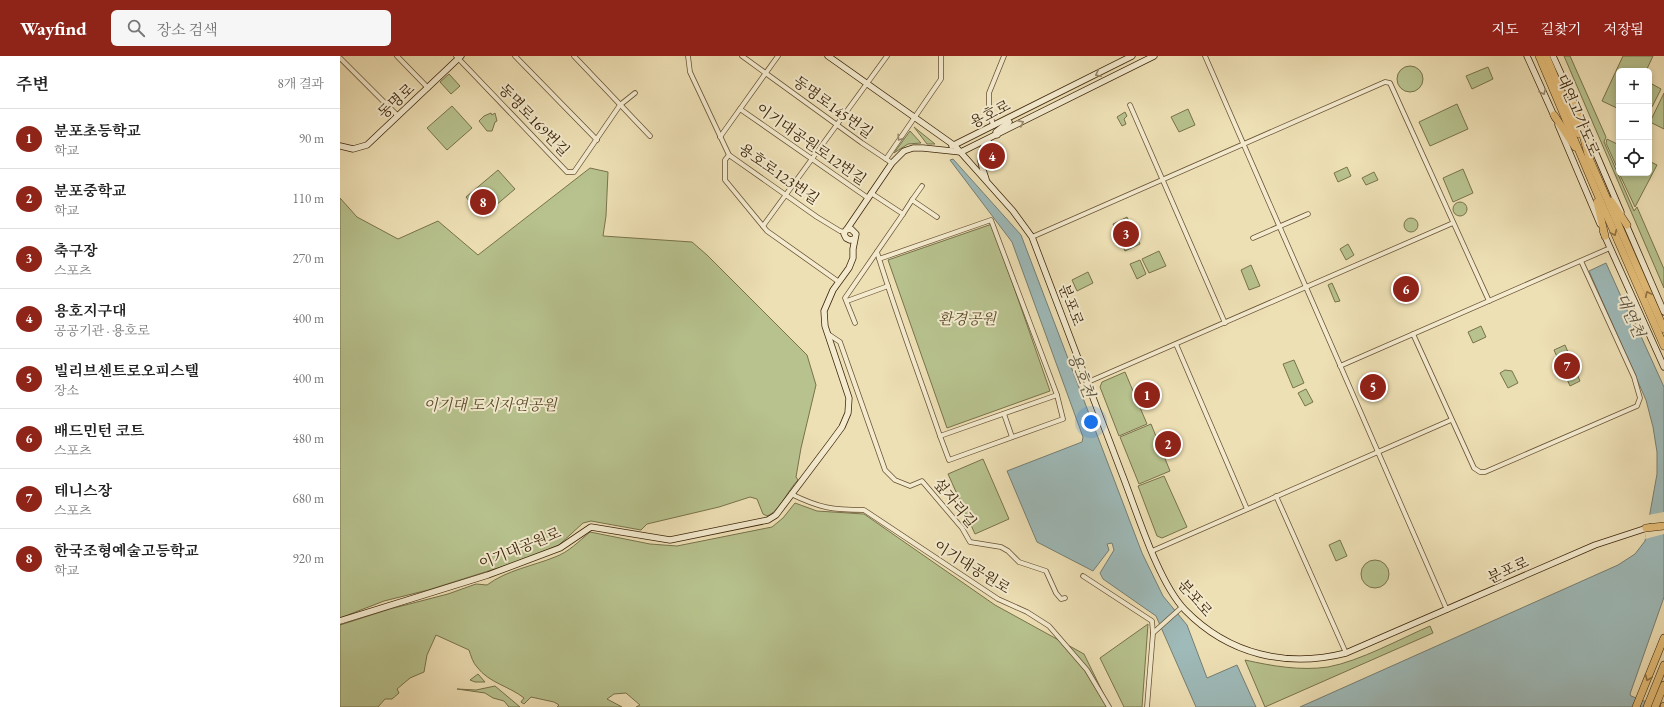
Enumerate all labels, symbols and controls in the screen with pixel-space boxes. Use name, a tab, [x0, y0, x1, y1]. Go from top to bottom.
search box	[111, 10, 391, 46]
text: Wayfind	[20, 16, 87, 41]
icon: search	[125, 17, 147, 39]
text: 장소 검색	[157, 20, 218, 39]
text: 지도	[1492, 20, 1519, 38]
text: 길찾기	[1541, 20, 1581, 38]
text: 저장됨	[1603, 20, 1644, 38]
map controls	[1616, 68, 1652, 176]
button: +	[1616, 68, 1652, 104]
one-way arrow	[1094, 69, 1102, 76]
street label: 동명로145번길	[790, 71, 877, 142]
street label: 대연고가도로	[1553, 71, 1604, 159]
text: 주변	[16, 73, 49, 95]
text: 8개 결과	[277, 75, 324, 92]
street label: 동명로	[373, 79, 418, 122]
street label: 동명로169번길	[495, 79, 574, 160]
one-way arrow	[1538, 87, 1546, 95]
street label: 용호로	[966, 95, 1014, 132]
street label: 이기대공원로12번길	[752, 98, 870, 189]
button: −	[1616, 104, 1652, 140]
one-way arrow	[1017, 120, 1025, 128]
text: 분포초등학교	[54, 121, 141, 140]
text: 1	[26, 130, 32, 147]
text: 90 m	[299, 130, 324, 147]
one-way arrow	[897, 134, 905, 141]
street label: 용호로123번길	[735, 139, 823, 208]
button: locate	[1616, 140, 1652, 176]
pin: 4	[979, 141, 1005, 171]
text: 학교	[54, 142, 79, 159]
text: 분포중학교	[54, 181, 126, 200]
pin: 8	[470, 187, 496, 217]
text: 2	[26, 190, 32, 207]
text: 110 m	[293, 190, 324, 207]
text: 학교	[54, 202, 79, 219]
pin: 3	[1113, 219, 1139, 249]
one-way arrow	[1609, 228, 1617, 236]
text: 축구장	[54, 241, 97, 260]
text: 3	[26, 250, 32, 267]
text: 270 m	[293, 250, 324, 267]
text: 스포츠	[54, 262, 92, 279]
pin: 6	[1393, 274, 1419, 304]
street label: 분포로	[1055, 281, 1088, 329]
water label: 대연천	[1612, 290, 1650, 342]
one-way arrow	[1645, 290, 1653, 298]
text: 용호지구대	[54, 301, 126, 320]
park label: 환경공원	[938, 309, 997, 328]
text: 4	[26, 310, 32, 327]
text: 400 m	[293, 310, 324, 327]
text: 공공기관 · 용호로	[54, 322, 150, 339]
water label: 용호천	[1063, 350, 1100, 402]
pin: 7	[1554, 351, 1580, 381]
text: 빌리브센트로오피스텔	[54, 361, 199, 380]
text: 5	[26, 370, 32, 387]
text: 400 m	[293, 370, 324, 387]
pin: 5	[1360, 372, 1386, 402]
pin: 1	[1134, 380, 1160, 410]
text: 장소	[54, 382, 79, 399]
park label: 이기대 도시자연공원	[423, 395, 558, 414]
your location	[1081, 412, 1101, 432]
text: 배드민턴 코트	[54, 421, 145, 440]
pin: 2	[1155, 429, 1181, 459]
text: 6	[26, 430, 32, 447]
text: 480 m	[293, 430, 324, 447]
text: 스포츠	[54, 442, 92, 459]
street label: 섶자리길	[930, 474, 981, 531]
text: 테니스장	[54, 481, 112, 500]
text: 7	[26, 490, 32, 507]
text: 680 m	[293, 490, 324, 507]
text: 스포츠	[54, 502, 92, 519]
street label: 이기대공원로	[476, 522, 564, 573]
street label: 이기대공원로	[930, 535, 1015, 598]
text: 한국조형예술고등학교	[54, 541, 199, 560]
text: 8	[26, 550, 32, 567]
text: 920 m	[293, 550, 324, 567]
street label: 분포로	[1484, 552, 1532, 587]
text: 학교	[54, 562, 79, 579]
street label: 분포로	[1174, 575, 1217, 621]
one-way arrow	[1645, 674, 1653, 682]

